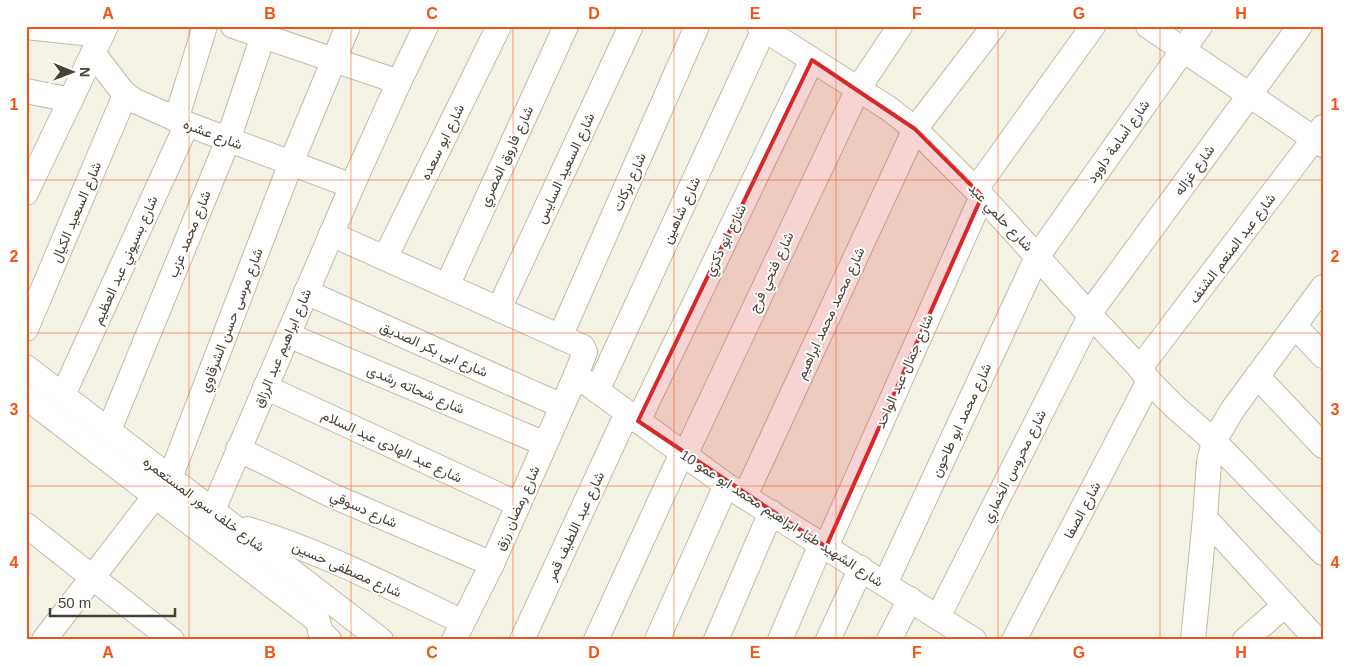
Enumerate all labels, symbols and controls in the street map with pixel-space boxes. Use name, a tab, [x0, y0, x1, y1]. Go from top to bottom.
text: A	[102, 5, 114, 22]
text: B	[264, 5, 276, 22]
text: C	[426, 5, 438, 22]
text: D	[588, 5, 600, 22]
text: E	[750, 5, 761, 22]
text: F	[912, 5, 922, 22]
text: G	[1073, 5, 1085, 22]
text: H	[1235, 5, 1247, 22]
north arrow	[48, 48, 98, 98]
text: N	[77, 67, 93, 77]
text: 1	[10, 96, 19, 113]
street label: شارع أسامة داوود	[1083, 96, 1155, 187]
text: 1	[1331, 96, 1340, 113]
street label: شارع ابو سعده	[417, 101, 470, 184]
street label: شارع فاروق المصري	[476, 103, 540, 211]
street label: شارع السعيد السايس	[532, 110, 600, 227]
street label: شارع عشره	[180, 115, 245, 155]
street label: شارع غزاله	[1170, 142, 1220, 200]
street label: شارع بركات	[609, 150, 652, 215]
street label: شارع السعيد الكيال	[48, 159, 107, 266]
street label: شارع شاهين	[659, 174, 706, 247]
street label: شارع حلمي عيد	[963, 180, 1036, 257]
street label: شارع محمد عزب	[164, 188, 216, 281]
street label: شارع عبد المنعم الشنف	[1186, 190, 1281, 308]
street label: شارع بسيوني عبد العظيم	[89, 193, 164, 328]
street label: شارع ابو ذكري	[701, 202, 753, 280]
street label: شارع فتحي فرج	[745, 229, 800, 317]
street label: شارع محمد محمد ابراهيم	[792, 245, 870, 383]
street label: شارع مرسى حسن الشرقاوي	[196, 246, 270, 396]
text: 2	[10, 248, 19, 265]
text: 2	[1331, 248, 1340, 265]
street label: شارع ابراهيم عبد الرزاق	[250, 286, 317, 411]
street label: شارع جمال عبد الواحد	[872, 312, 939, 432]
street label: شارع ابى بكر الصديق	[376, 318, 490, 383]
street label: شارع شحاته رشدى	[364, 361, 467, 419]
street label: شارع محمد ابو طاحون	[928, 361, 997, 481]
text: 3	[10, 401, 19, 418]
text: 3	[1331, 401, 1340, 418]
street label: شارع عبد الهادى عبد السلام	[318, 406, 465, 488]
street label: شارع محروس الخماري	[979, 407, 1053, 527]
street label: شارع الشهيد طيار ابراهيم محمد ابو عمو 10	[676, 446, 886, 592]
street label: شارع خلف سور المستعمره	[138, 453, 268, 557]
street label: شارع رمضان رزق	[491, 463, 546, 554]
street label: شارع عبد اللطيف قمر	[542, 469, 610, 585]
street label: شارع الصفا	[1060, 479, 1106, 543]
street label: شارع دسوقي	[326, 487, 400, 535]
street label: شارع مصطفى حسين	[289, 538, 404, 603]
text: 4	[10, 554, 19, 571]
text: 4	[1331, 554, 1340, 571]
scale bar	[50, 586, 175, 618]
text: 50 m	[58, 594, 91, 611]
text: A	[102, 644, 114, 661]
text: B	[264, 644, 276, 661]
text: C	[426, 644, 438, 661]
text: D	[588, 644, 600, 661]
text: E	[750, 644, 761, 661]
text: F	[912, 644, 922, 661]
text: G	[1073, 644, 1085, 661]
text: H	[1235, 644, 1247, 661]

